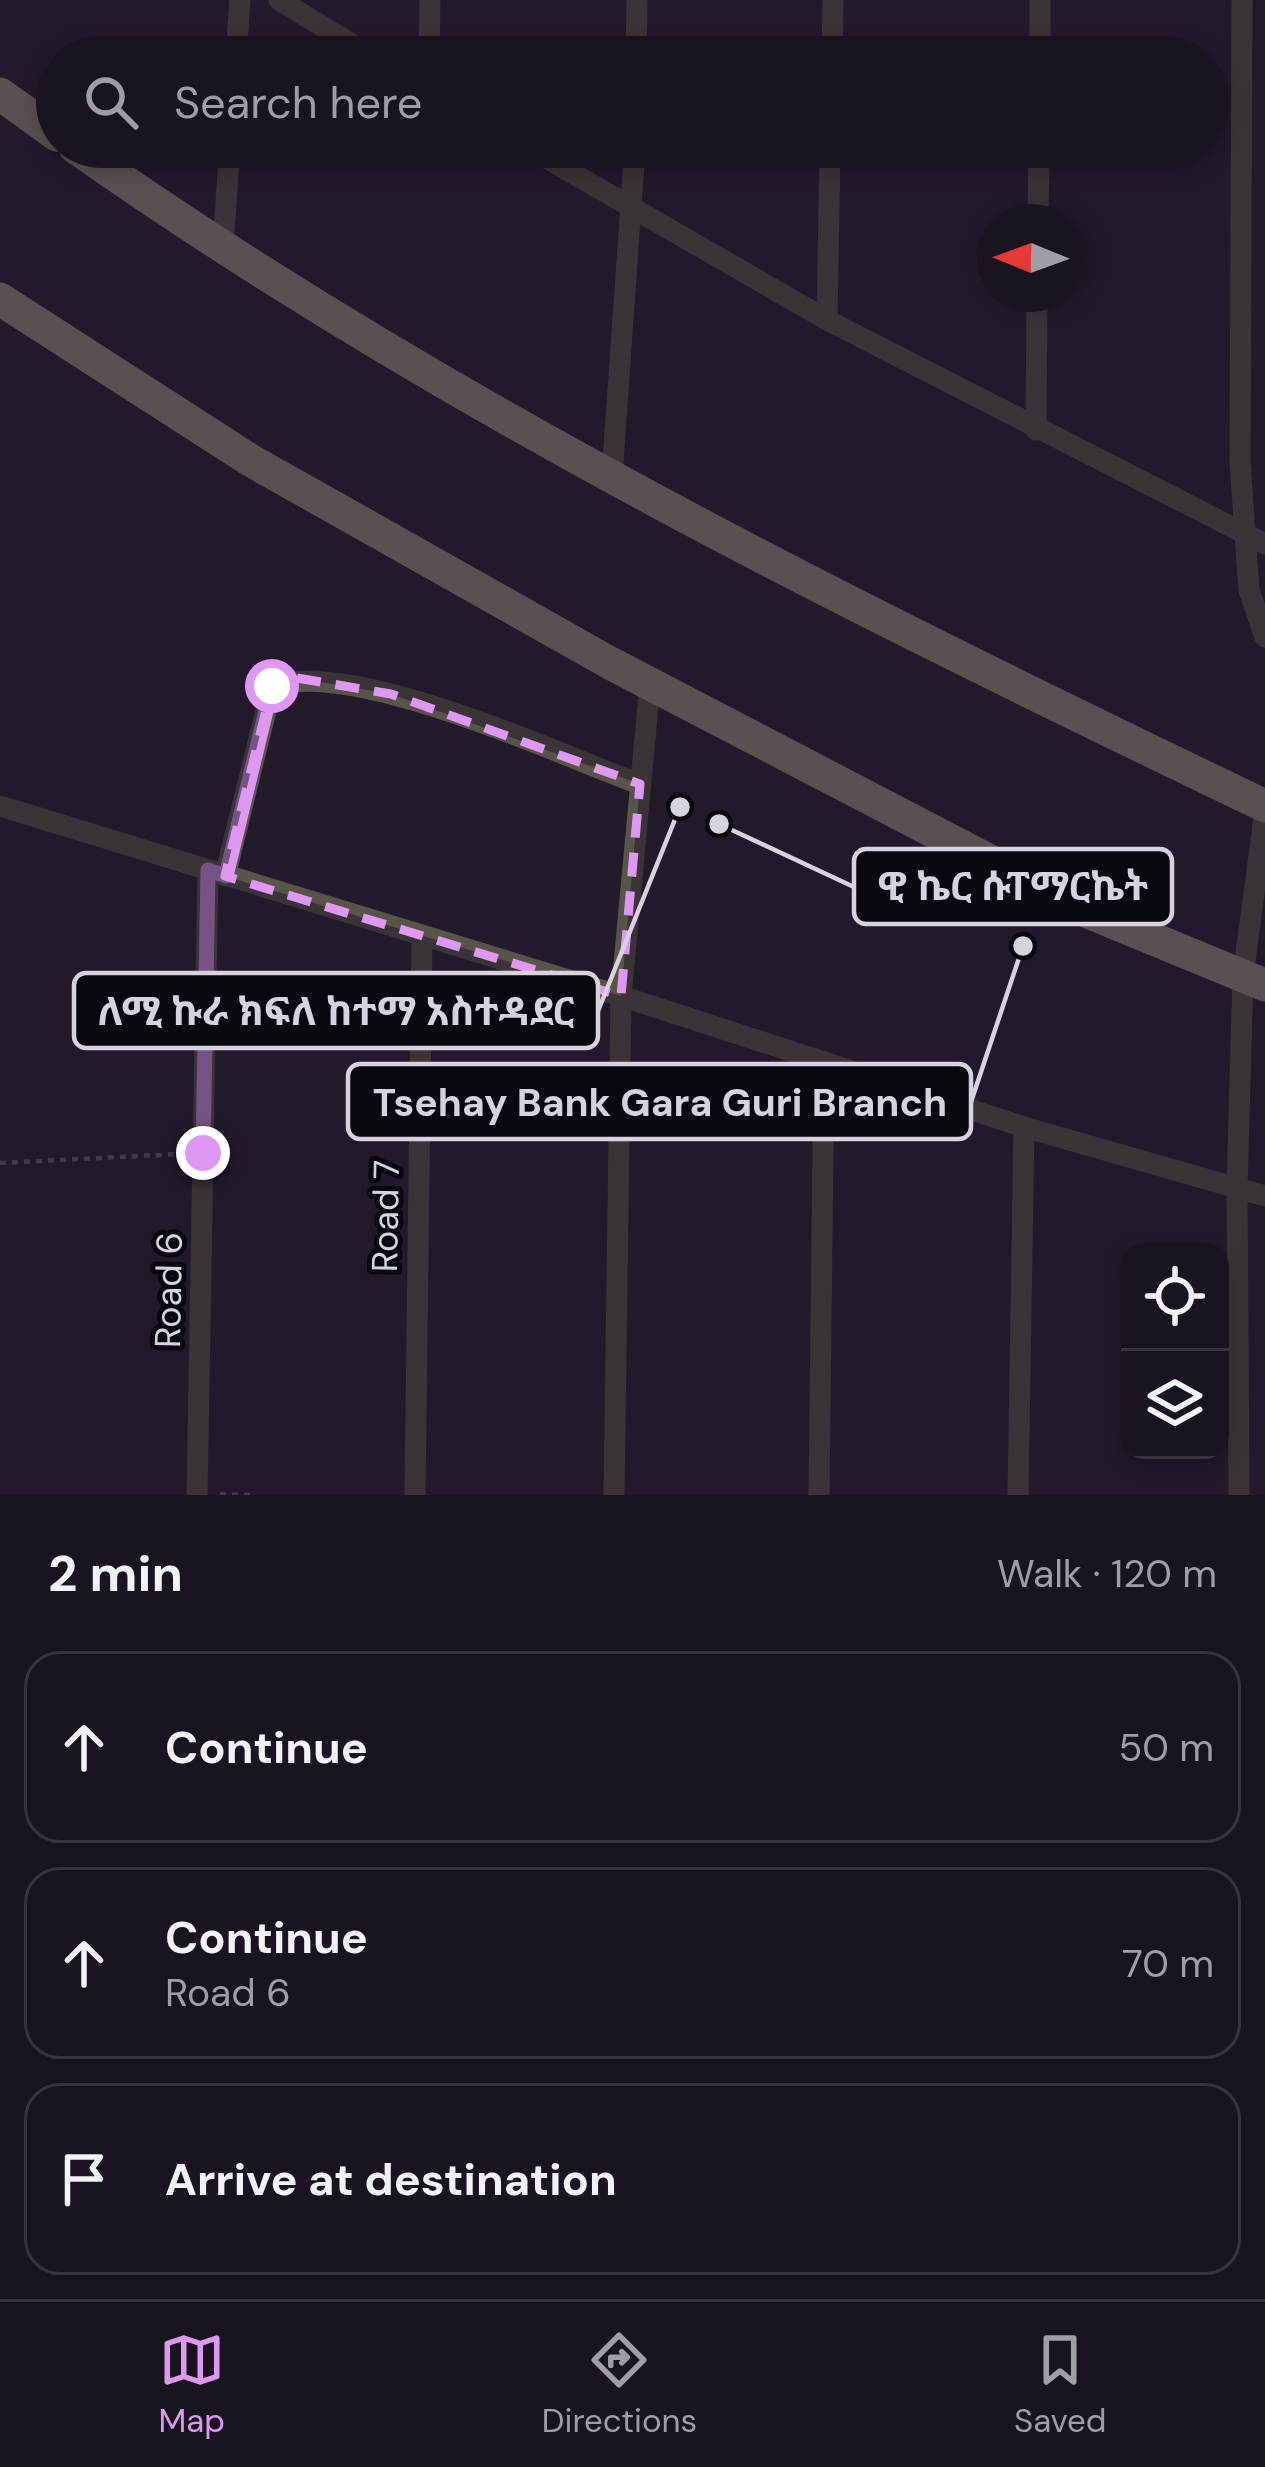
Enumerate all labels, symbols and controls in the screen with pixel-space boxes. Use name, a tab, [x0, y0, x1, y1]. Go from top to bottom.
search box	[36, 36, 1229, 168]
icon: search	[78, 69, 144, 135]
text: Search here	[174, 73, 422, 132]
north arrow	[977, 204, 1085, 312]
route start	[245, 659, 299, 713]
callout: ዊ ኬር ሱፐማርኬት	[854, 849, 1172, 924]
text: ዊ ኬር ሱፐማርኬት	[878, 861, 1148, 912]
callout: ለሚ ኩራ ክፍለ ከተማ አስተዳደር	[74, 973, 598, 1048]
text: ለሚ ኩራ ክፍለ ከተማ አስተዳደር	[98, 986, 575, 1037]
callout: Tsehay Bank Gara Guri Branch	[348, 1064, 971, 1139]
text: Tsehay Bank Gara Guri Branch	[373, 1077, 947, 1128]
route end	[176, 1126, 230, 1180]
street label: Road 7	[361, 1159, 410, 1273]
street label: Road 6	[144, 1232, 193, 1348]
map controls	[1121, 1243, 1229, 1459]
button: locate	[1121, 1243, 1229, 1351]
button: layers	[1121, 1351, 1229, 1459]
text: 2 min	[48, 1540, 183, 1607]
text: Walk · 120 m	[997, 1548, 1217, 1599]
icon: ahead	[51, 1714, 117, 1780]
text: Continue	[165, 1718, 368, 1777]
text: 50 m	[1118, 1722, 1214, 1773]
text: Continue	[165, 1908, 368, 1967]
icon: ahead	[51, 1930, 117, 1996]
text: 70 m	[1122, 1938, 1214, 1989]
text: Road 6	[165, 1967, 291, 2018]
icon: arrive	[51, 2146, 117, 2212]
text: Arrive at destination	[165, 2150, 617, 2209]
tab: Map	[158, 2327, 225, 2442]
tab: Directions	[542, 2327, 697, 2442]
tab: Saved	[1014, 2327, 1107, 2442]

